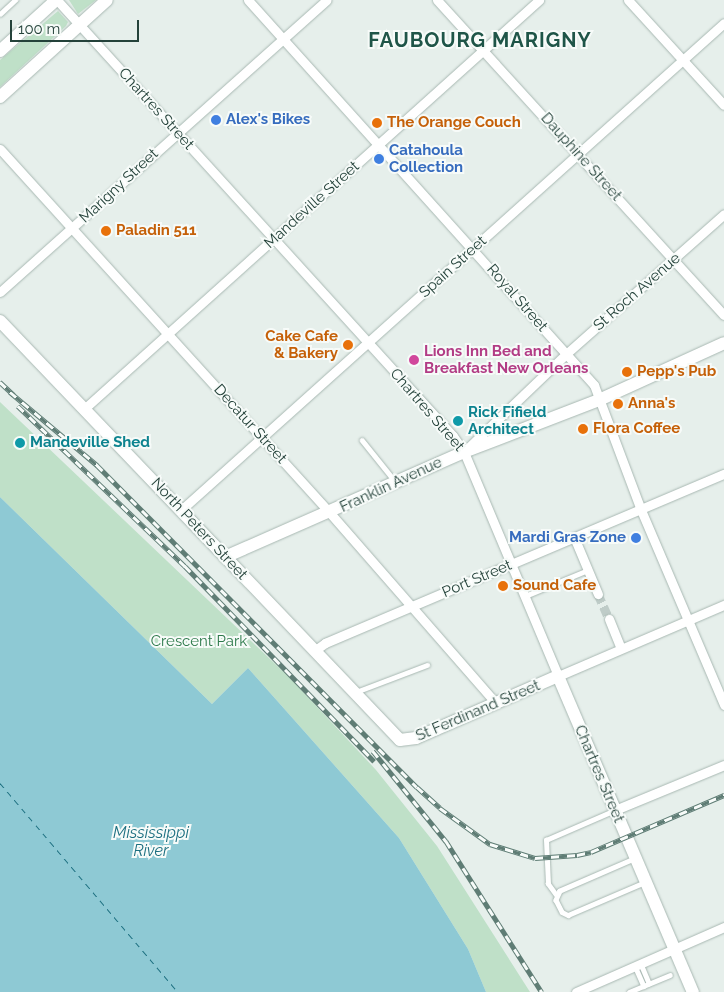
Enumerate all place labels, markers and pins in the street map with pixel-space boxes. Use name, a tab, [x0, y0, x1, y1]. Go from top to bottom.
place label: Alex's Bikes	[226, 111, 310, 129]
marker: Alex's Bikes	[210, 114, 222, 126]
place label: The Orange Couch	[387, 114, 521, 132]
marker: The Orange Couch	[371, 117, 383, 129]
place label: Catahoula Collection	[389, 141, 463, 176]
marker: Catahoula Collection	[373, 153, 385, 165]
place label: Paladin 511	[116, 222, 197, 240]
marker: Paladin 511	[100, 225, 112, 237]
place label: Cake Cafe & Bakery	[265, 327, 338, 362]
marker: Cake Cafe & Bakery	[342, 339, 354, 351]
place label: Lions Inn Bed and Breakfast New Orleans	[424, 342, 589, 377]
marker: Lions Inn Bed and Breakfast New Orleans	[408, 354, 420, 366]
place label: Pepp's Pub	[637, 363, 716, 381]
marker: Pepp's Pub	[621, 366, 633, 378]
place label: Anna's	[628, 395, 675, 413]
marker: Anna's	[612, 398, 624, 410]
place label: Rick Fifield Architect	[468, 403, 547, 438]
marker: Rick Fifield Architect	[452, 415, 464, 427]
place label: Flora Coffee	[593, 420, 680, 438]
marker: Flora Coffee	[577, 423, 589, 435]
place label: Mandeville Shed	[30, 434, 150, 452]
marker: Mandeville Shed	[14, 437, 26, 449]
place label: Mardi Gras Zone	[509, 529, 626, 547]
marker: Mardi Gras Zone	[630, 532, 642, 544]
place label: Sound Cafe	[513, 577, 596, 595]
marker: Sound Cafe	[497, 580, 509, 592]

